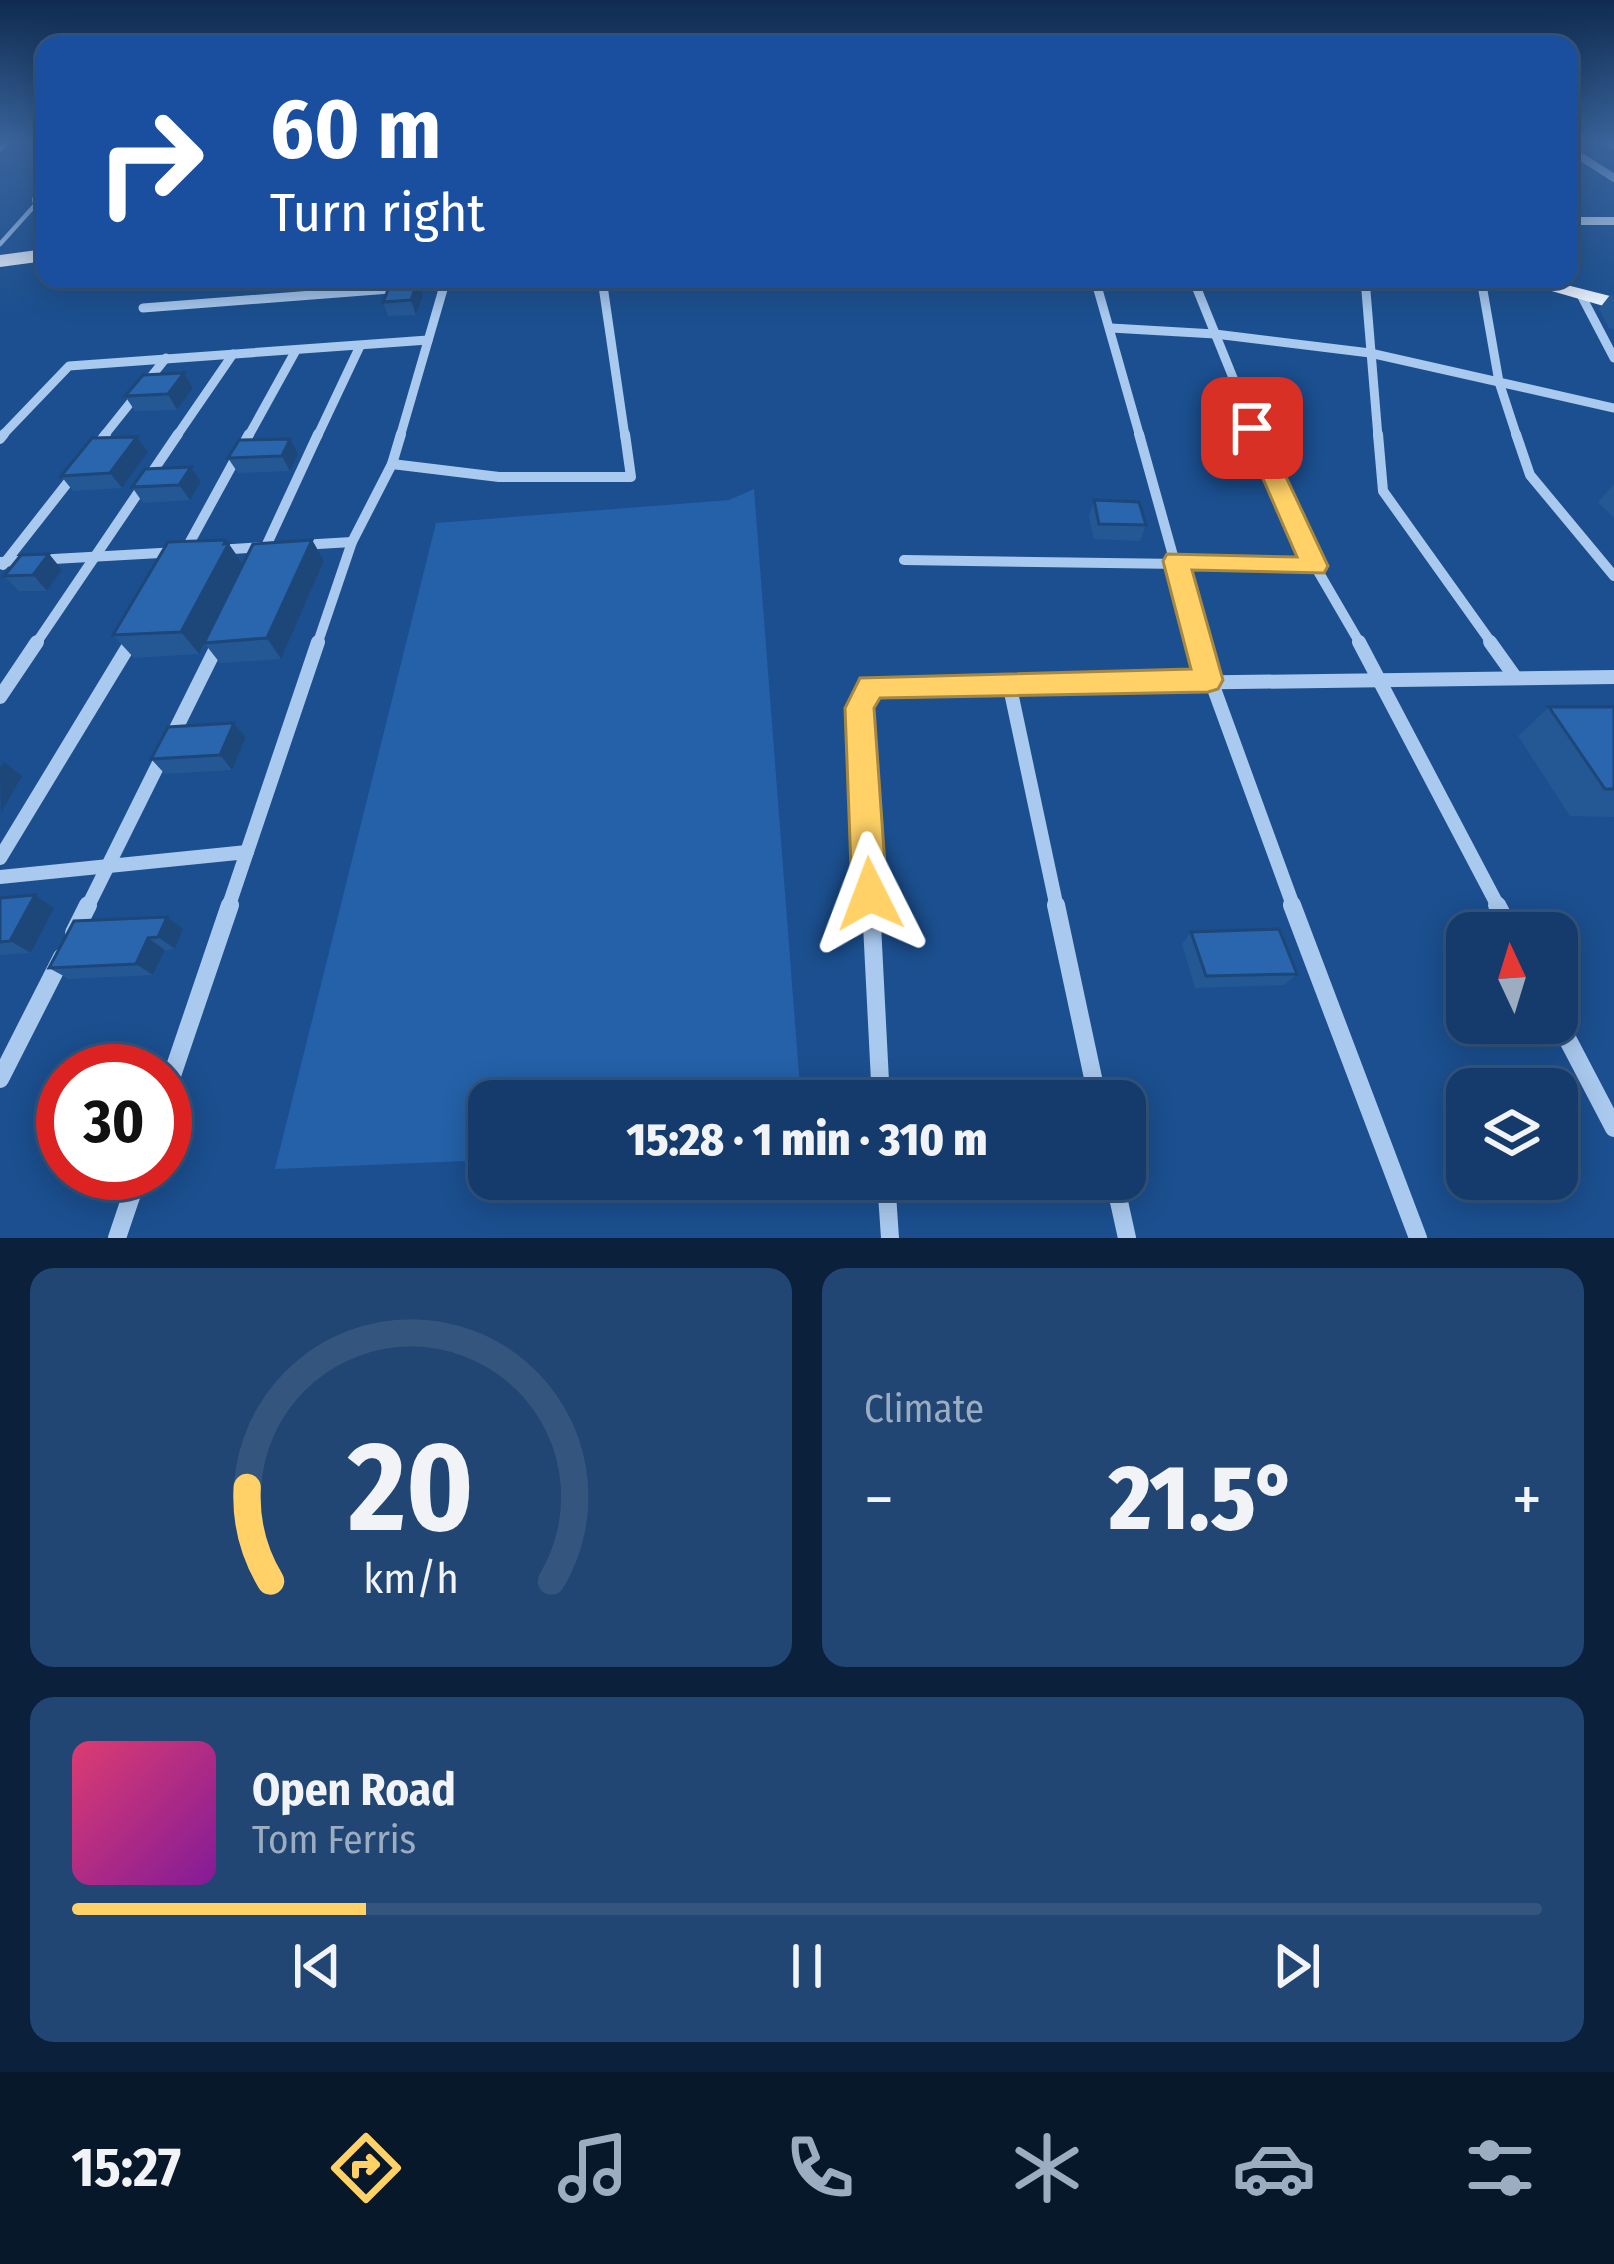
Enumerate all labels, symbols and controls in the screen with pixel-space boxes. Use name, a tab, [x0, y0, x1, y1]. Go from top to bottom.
text: 60 m	[270, 79, 441, 180]
icon: right	[72, 84, 228, 240]
text: Turn right	[270, 181, 485, 245]
pin	[1201, 377, 1303, 479]
icon: arrive	[1219, 395, 1285, 461]
position arrow	[807, 831, 933, 957]
north arrow	[1446, 912, 1578, 1044]
map controls	[1446, 912, 1578, 1200]
speed limit sign: 30	[36, 1044, 192, 1200]
button: layers	[1446, 1068, 1578, 1200]
text: 15:28 · 1 min · 310 m	[627, 1113, 987, 1167]
text: Climate	[864, 1386, 984, 1432]
text: 20	[347, 1413, 474, 1563]
text: 21.5°	[1109, 1445, 1297, 1553]
text: −	[864, 1460, 894, 1539]
text: +	[1512, 1460, 1542, 1539]
text: km/h	[363, 1552, 459, 1603]
text: Open Road	[252, 1763, 456, 1817]
text: Tom Ferris	[252, 1817, 416, 1863]
icon: previous	[284, 1933, 350, 1999]
icon: pause	[774, 1933, 840, 1999]
icon: next	[1264, 1933, 1330, 1999]
icon: directions	[324, 2126, 408, 2210]
icon: music	[551, 2126, 635, 2210]
icon: phone	[778, 2126, 862, 2210]
icon: climate	[1005, 2126, 1089, 2210]
icon: car	[1232, 2126, 1316, 2210]
icon: filters	[1458, 2126, 1542, 2210]
text: 15:27	[71, 2136, 181, 2200]

